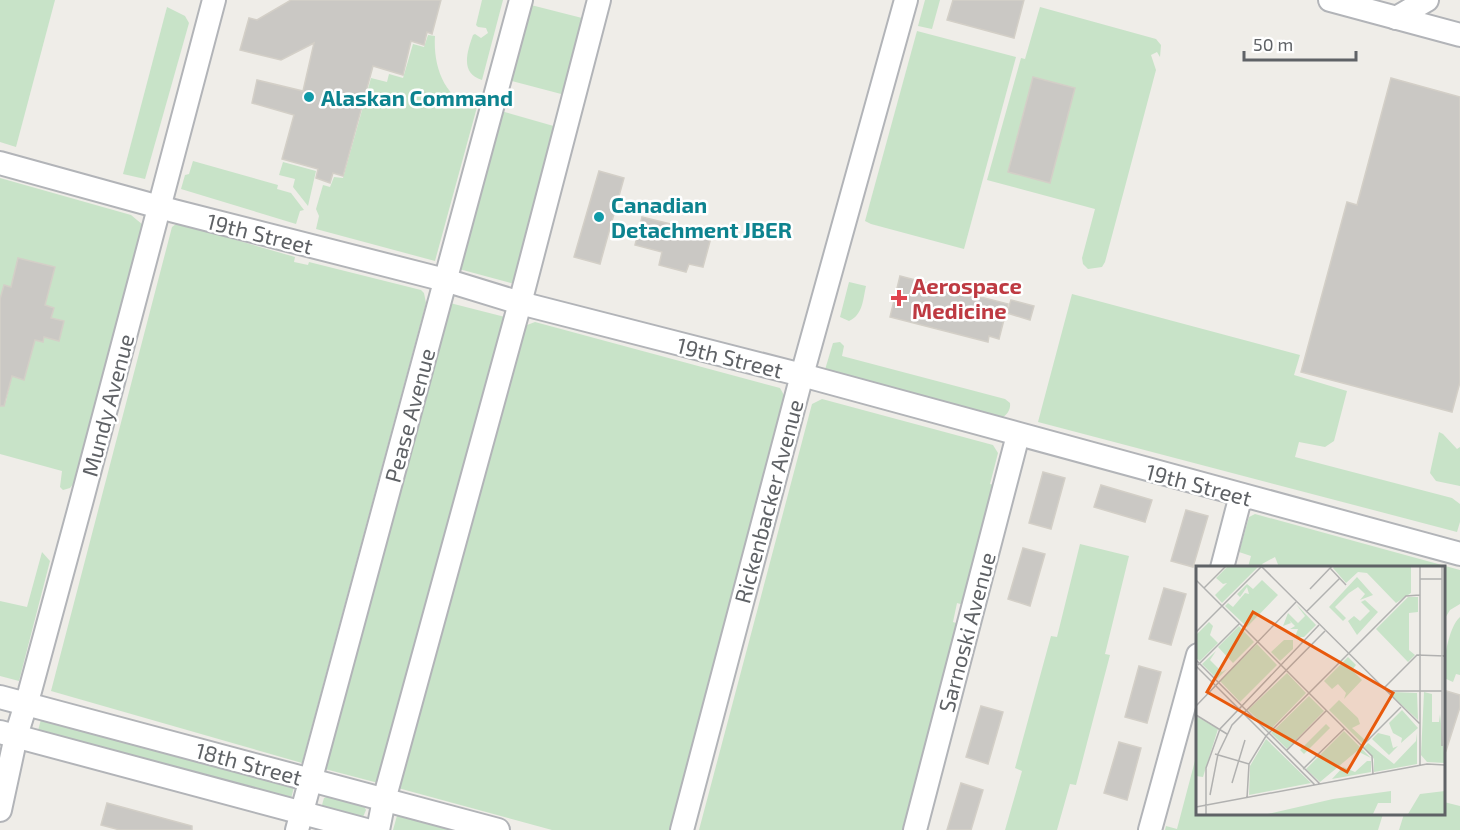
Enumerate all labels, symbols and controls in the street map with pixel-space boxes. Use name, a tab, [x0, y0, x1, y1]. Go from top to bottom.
scale bar	[1244, 24, 1356, 62]
text: 50 m	[1253, 33, 1293, 55]
place label: Alaskan Command	[321, 84, 513, 110]
marker: Alaskan Command	[302, 90, 316, 104]
place label: Canadian Detachment JBER	[611, 191, 792, 242]
street label: 19th Street	[204, 207, 316, 259]
marker: Canadian Detachment JBER	[592, 210, 606, 224]
place label: Aerospace Medicine	[912, 272, 1022, 323]
marker: Aerospace Medicine	[890, 289, 908, 307]
street label: Mundy Avenue	[75, 331, 139, 479]
street label: 19th Street	[674, 331, 786, 383]
street label: Pease Avenue	[379, 345, 439, 485]
street label: Rickenbacker Avenue	[728, 396, 808, 606]
street label: 19th Street	[1143, 457, 1255, 511]
street label: Sarnoski Avenue	[932, 549, 1000, 715]
inset map	[1196, 566, 1445, 815]
street label: 18th Street	[193, 736, 305, 790]

